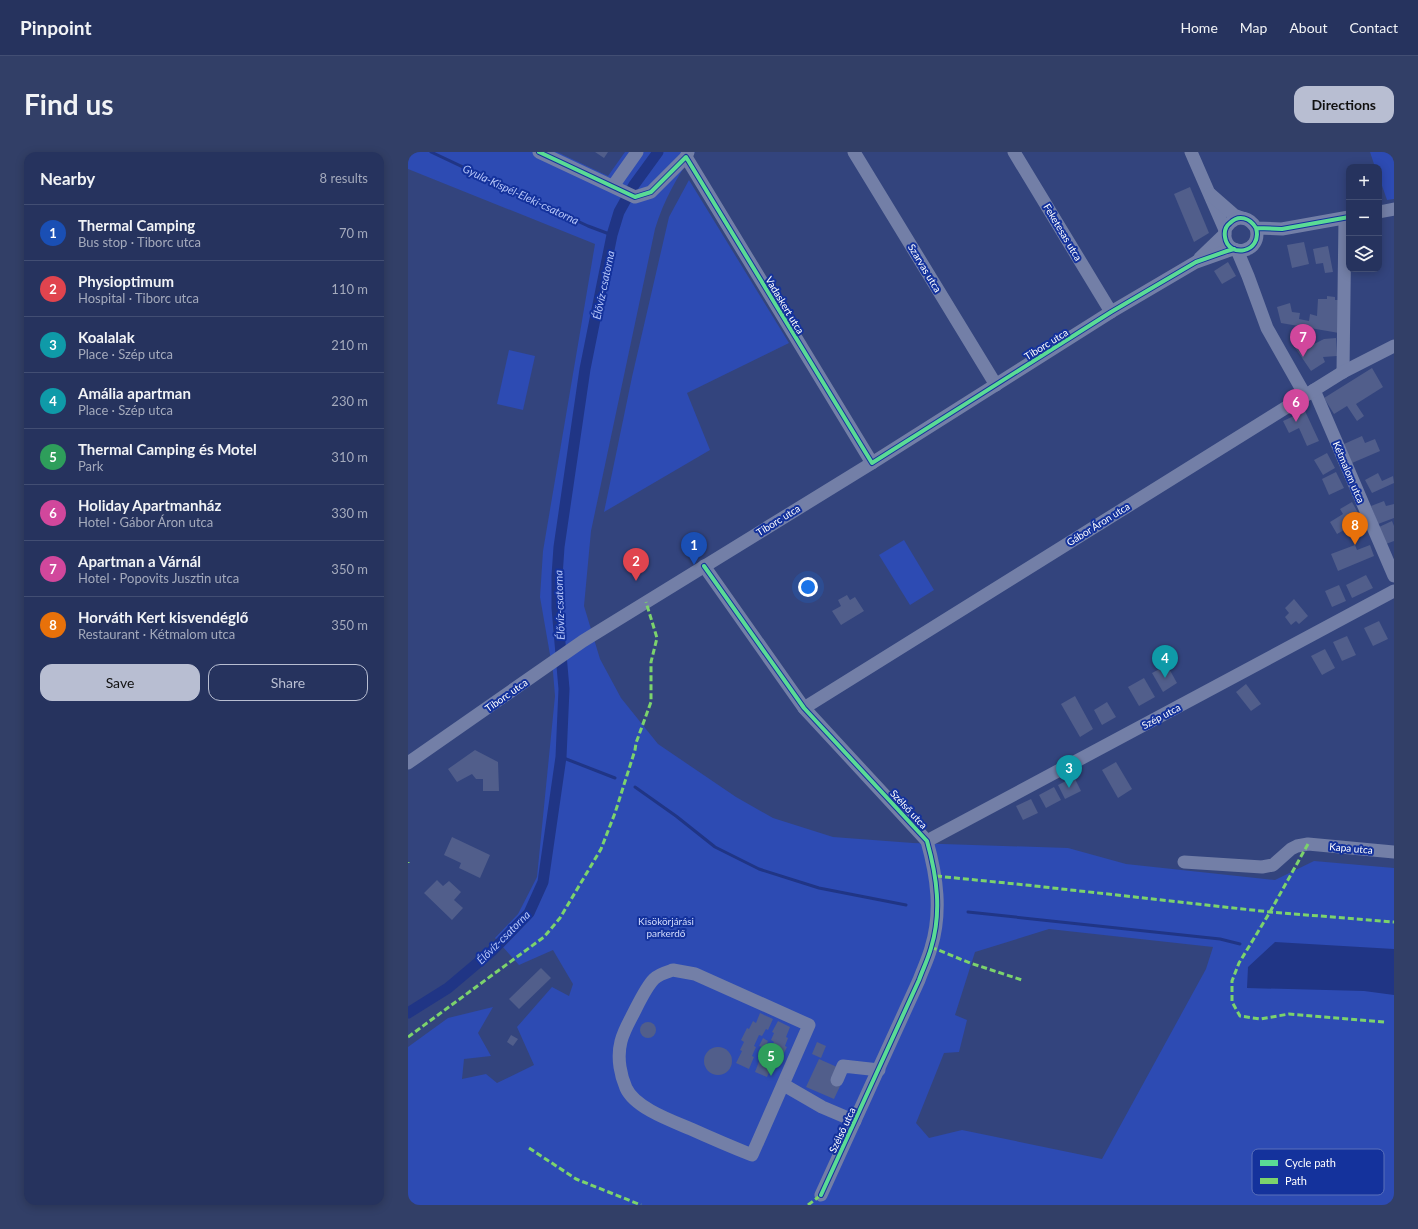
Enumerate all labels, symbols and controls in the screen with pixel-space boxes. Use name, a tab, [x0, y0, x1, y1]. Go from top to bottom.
text: Pinpoint	[20, 16, 91, 39]
text: Home	[1180, 19, 1218, 36]
text: Map	[1240, 19, 1267, 36]
text: About	[1289, 19, 1327, 36]
text: Contact	[1349, 19, 1398, 36]
button: Directions	[1294, 86, 1394, 123]
text: Find us	[24, 87, 114, 121]
water label: Gyula-Kispél-Eleki-csatorna	[461, 161, 581, 227]
map controls	[1346, 164, 1382, 272]
button: +	[1346, 164, 1382, 200]
text: Nearby	[40, 168, 95, 189]
text: 8 results	[320, 170, 368, 186]
button: −	[1346, 200, 1382, 236]
street label: Feketesas utca	[1041, 201, 1085, 263]
text: Thermal Camping	[78, 216, 195, 234]
text: 1	[49, 225, 57, 241]
text: 70 m	[339, 225, 368, 241]
text: Bus stop · Tiborc utca	[78, 234, 201, 250]
button: layers	[1346, 236, 1382, 272]
street label: Szarvas utca	[906, 242, 944, 294]
water label: Élővíz-csatorna	[589, 249, 617, 321]
text: Physioptimum	[78, 272, 174, 290]
street label: Vadaskert utca	[763, 274, 807, 336]
text: 2	[49, 281, 57, 297]
text: 110 m	[331, 281, 368, 297]
text: Hospital · Tiborc utca	[78, 290, 199, 306]
pin: 7	[1290, 324, 1316, 357]
street label: Tiborc utca	[1022, 326, 1070, 362]
text: Koalalak	[78, 328, 135, 346]
text: 3	[49, 337, 57, 353]
text: 210 m	[331, 337, 368, 353]
text: Place · Szép utca	[78, 346, 173, 362]
text: Amália apartman	[78, 384, 191, 402]
pin: 6	[1283, 389, 1309, 422]
text: 4	[49, 393, 57, 409]
text: 230 m	[331, 393, 368, 409]
text: Place · Szép utca	[78, 402, 173, 418]
street label: Kétmalom utca	[1331, 439, 1367, 505]
text: Thermal Camping és Motel	[78, 440, 257, 458]
text: 5	[49, 449, 57, 465]
text: 310 m	[331, 449, 368, 465]
text: Park	[78, 458, 103, 474]
text: Holiday Apartmanház	[78, 496, 221, 514]
street label: Gábor Áron utca	[1064, 500, 1132, 548]
street label: Tiborc utca	[754, 502, 802, 538]
text: 6	[49, 505, 57, 521]
text: 330 m	[331, 505, 368, 521]
pin: 8	[1342, 512, 1368, 545]
text: Hotel · Gábor Áron utca	[78, 514, 213, 530]
pin: 1	[681, 532, 707, 565]
pin: 2	[623, 548, 649, 581]
text: Apartman a Várnál	[78, 552, 201, 570]
text: 7	[49, 561, 57, 577]
text: 350 m	[331, 561, 368, 577]
water label: Élővíz-csatorna	[551, 569, 567, 640]
text: Hotel · Popovits Jusztin utca	[78, 570, 239, 586]
your location	[798, 577, 818, 597]
text: Horváth Kert kisvendéglő	[78, 608, 248, 626]
text: 8	[49, 617, 57, 633]
text: 350 m	[331, 617, 368, 633]
text: Restaurant · Kétmalom utca	[78, 626, 235, 642]
pin: 4	[1152, 645, 1178, 678]
button: Save	[40, 664, 200, 701]
button: Share	[208, 664, 368, 701]
street label: Tiborc utca	[482, 676, 530, 714]
street label: Szép utca	[1140, 701, 1182, 731]
pin: 3	[1056, 755, 1082, 788]
street label: Szélső utca	[888, 787, 930, 831]
street label: Kapa utca	[1329, 840, 1373, 856]
water label: Élővíz-csatorna	[474, 907, 533, 966]
park label: Kisökörjárási parkerdő	[638, 915, 694, 939]
pin: 5	[758, 1043, 784, 1076]
street label: Szélső utca	[826, 1105, 858, 1155]
legend	[1252, 1149, 1384, 1195]
text: Cycle path	[1285, 1156, 1336, 1169]
text: Path	[1285, 1174, 1307, 1187]

